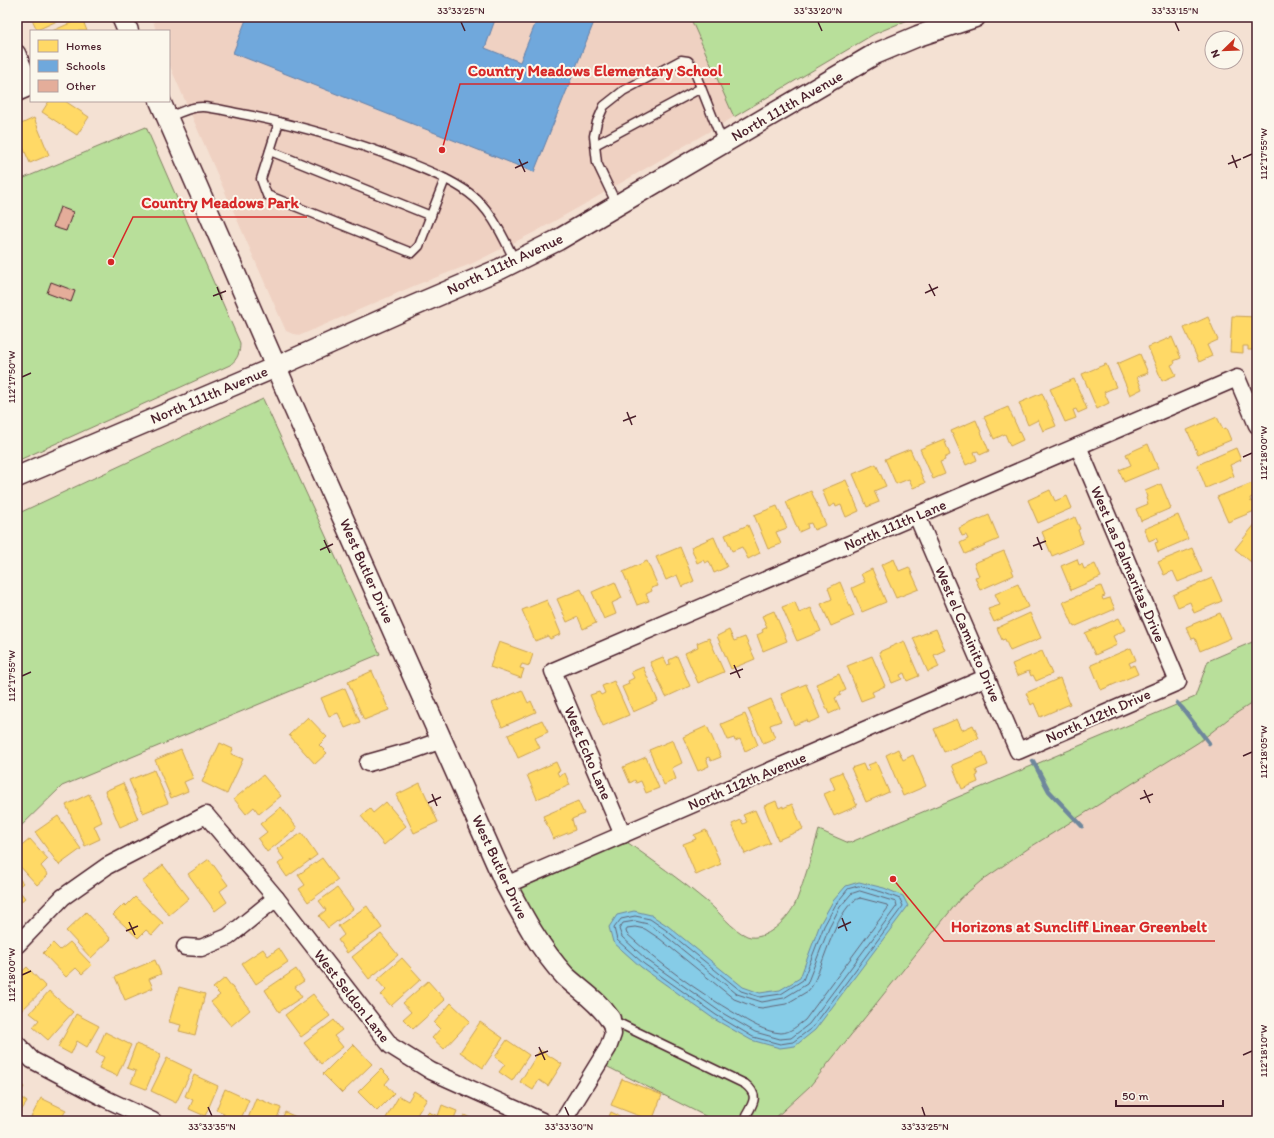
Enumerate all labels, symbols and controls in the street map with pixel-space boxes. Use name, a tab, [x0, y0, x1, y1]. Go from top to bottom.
text: 33°33'25"N	[437, 4, 485, 17]
text: 33°33'20"N	[794, 4, 842, 17]
text: 33°33'15"N	[1152, 4, 1199, 17]
legend	[30, 30, 170, 102]
north arrow	[1204, 30, 1244, 70]
text: Homes	[66, 39, 102, 53]
text: N	[1208, 48, 1223, 60]
callout: Country Meadows Elementary School	[460, 56, 730, 84]
text: Schools	[66, 59, 105, 73]
text: Country Meadows Elementary School	[468, 61, 723, 81]
street label: North 111th Avenue	[728, 67, 846, 145]
text: Other	[66, 79, 96, 93]
text: 112°17'55"W	[1257, 128, 1270, 180]
callout: Country Meadows Park	[133, 189, 307, 217]
text: Country Meadows Park	[141, 193, 299, 213]
street label: North 111th Avenue	[444, 229, 566, 299]
text: 112°17'50"W	[5, 350, 18, 403]
street label: North 111th Avenue	[148, 362, 270, 428]
text: 112°18'00"W	[1257, 426, 1270, 480]
street label: West Las Palmaritas Drive	[1087, 483, 1169, 645]
street label: North 111th Lane	[841, 495, 949, 555]
street label: West Butler Drive	[336, 516, 398, 626]
street label: West el Caminito Drive	[931, 563, 1005, 705]
text: 112°17'55"W	[5, 650, 18, 702]
street label: North 112th Drive	[1043, 685, 1153, 747]
street label: West Echo Lane	[560, 704, 616, 802]
text: 112°18'05"W	[1257, 725, 1270, 779]
street label: North 112th Avenue	[685, 748, 809, 814]
street label: West Butler Drive	[468, 812, 532, 922]
callout: Horizons at Suncliff Linear Greenbelt	[944, 913, 1215, 941]
text: Horizons at Suncliff Linear Greenbelt	[951, 917, 1207, 936]
street label: West Seldon Lane	[310, 946, 394, 1046]
text: 112°18'00"W	[5, 948, 18, 1002]
text: 112°18'10"W	[1257, 1024, 1270, 1077]
scale bar	[1116, 1082, 1223, 1108]
text: 50 m	[1122, 1089, 1148, 1103]
text: 33°33'35"N	[188, 1120, 236, 1133]
text: 33°33'30"N	[545, 1120, 594, 1133]
text: 33°33'25"N	[901, 1120, 949, 1133]

